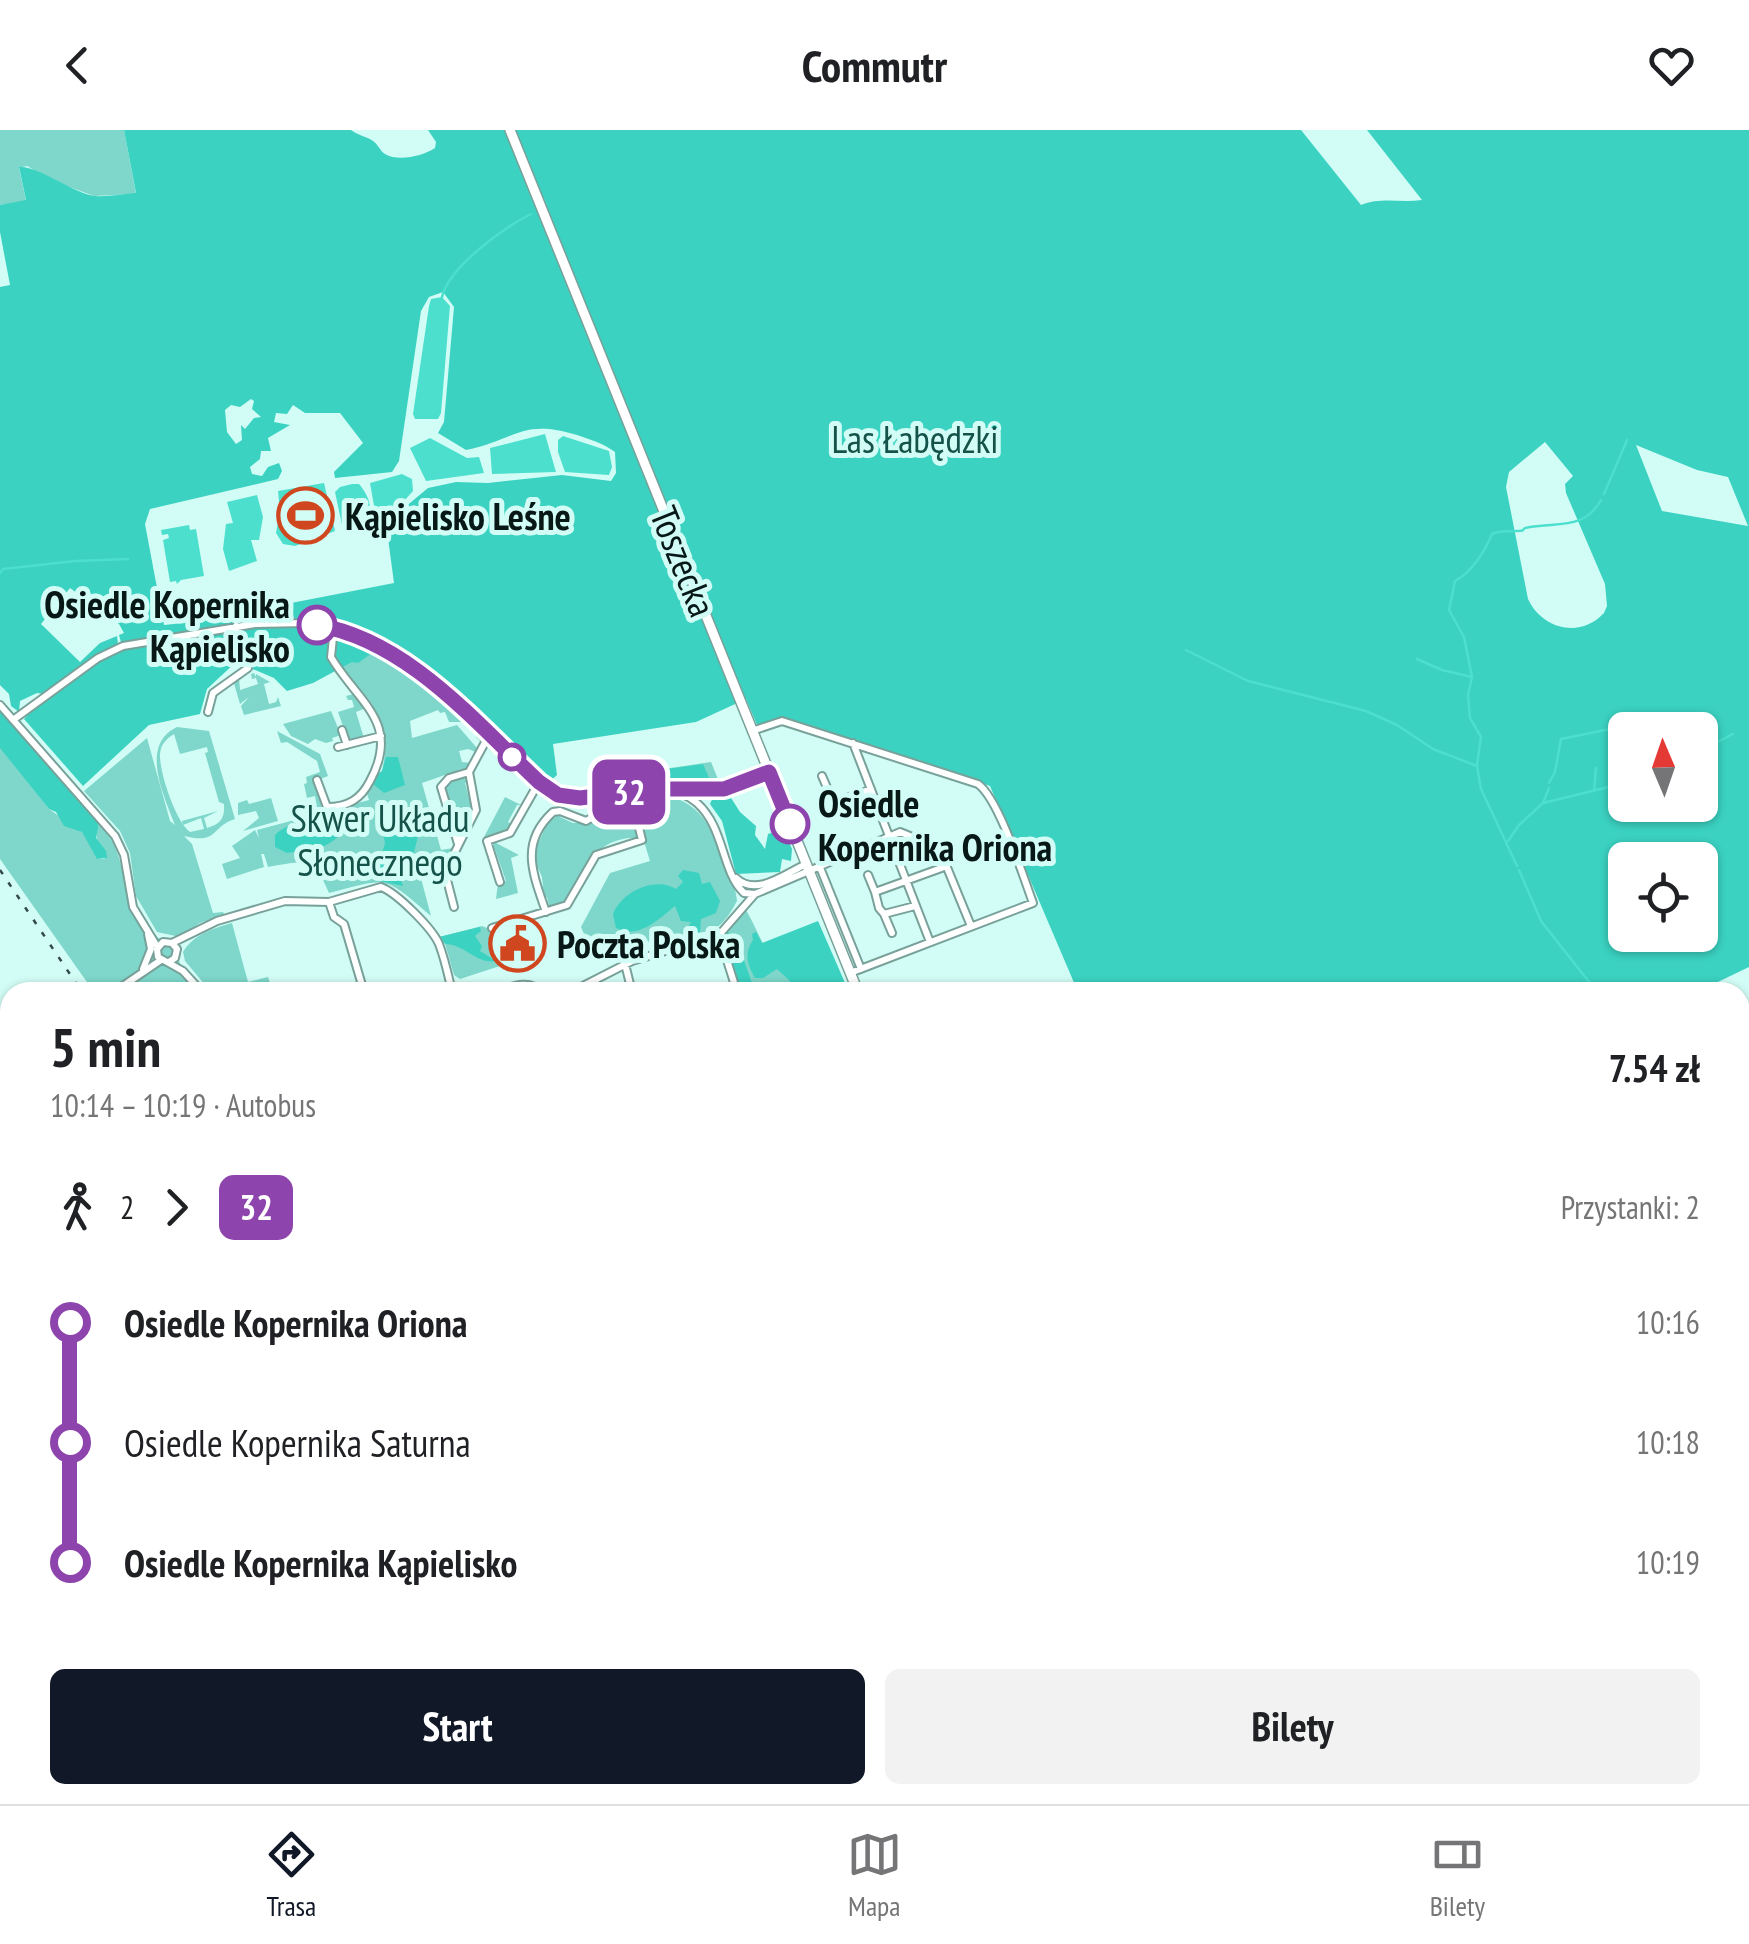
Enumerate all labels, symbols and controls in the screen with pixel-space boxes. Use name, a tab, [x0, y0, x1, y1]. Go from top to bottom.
text: Commutr	[802, 36, 947, 94]
icon: back	[50, 38, 105, 93]
icon: heart	[1644, 38, 1699, 93]
park label: Las Łabędzki	[831, 414, 999, 463]
sports icon: Kąpielisko Leśne	[276, 485, 336, 545]
place label: Kąpielisko Leśne	[345, 491, 571, 540]
street label: Toszecka	[640, 499, 728, 623]
place label: Osiedle Kopernika Kąpielisko	[44, 579, 290, 672]
marker: Osiedle Kopernika Kąpielisko	[298, 606, 336, 644]
north arrow	[1608, 712, 1718, 822]
map controls	[1608, 712, 1718, 952]
unlabelled marker	[499, 744, 525, 770]
line badge: 32	[584, 760, 674, 824]
text: 32	[612, 769, 646, 815]
place label: Osiedle Kopernika Oriona	[818, 778, 1052, 871]
park label: Skwer Układu Słonecznego	[291, 793, 469, 886]
marker: Osiedle Kopernika Oriona	[771, 805, 809, 843]
button: locate	[1608, 842, 1718, 952]
public building icon: Poczta Polska	[488, 913, 548, 973]
place label: Poczta Polska	[557, 919, 740, 968]
text: 5 min	[50, 1011, 161, 1082]
text: 7.54 zł	[1609, 1043, 1700, 1092]
text: 10:14 – 10:19 · Autobus	[50, 1084, 316, 1126]
icon: walk	[50, 1180, 105, 1235]
icon: forward	[149, 1180, 204, 1235]
text: 32	[239, 1184, 273, 1230]
text: 2	[120, 1186, 134, 1228]
text: Przystanki: 2	[1561, 1186, 1700, 1228]
text: Osiedle Kopernika Oriona	[124, 1298, 467, 1347]
text: 10:16	[1636, 1301, 1700, 1343]
text: Osiedle Kopernika Saturna	[124, 1418, 471, 1467]
text: 10:18	[1636, 1421, 1700, 1463]
text: Osiedle Kopernika Kąpielisko	[124, 1538, 518, 1587]
text: 10:19	[1636, 1541, 1700, 1583]
button: Start	[50, 1669, 865, 1784]
button: Bilety	[885, 1669, 1700, 1784]
tab: Trasa	[264, 1827, 319, 1924]
tab: Mapa	[847, 1827, 902, 1924]
tab: Bilety	[1430, 1827, 1485, 1924]

